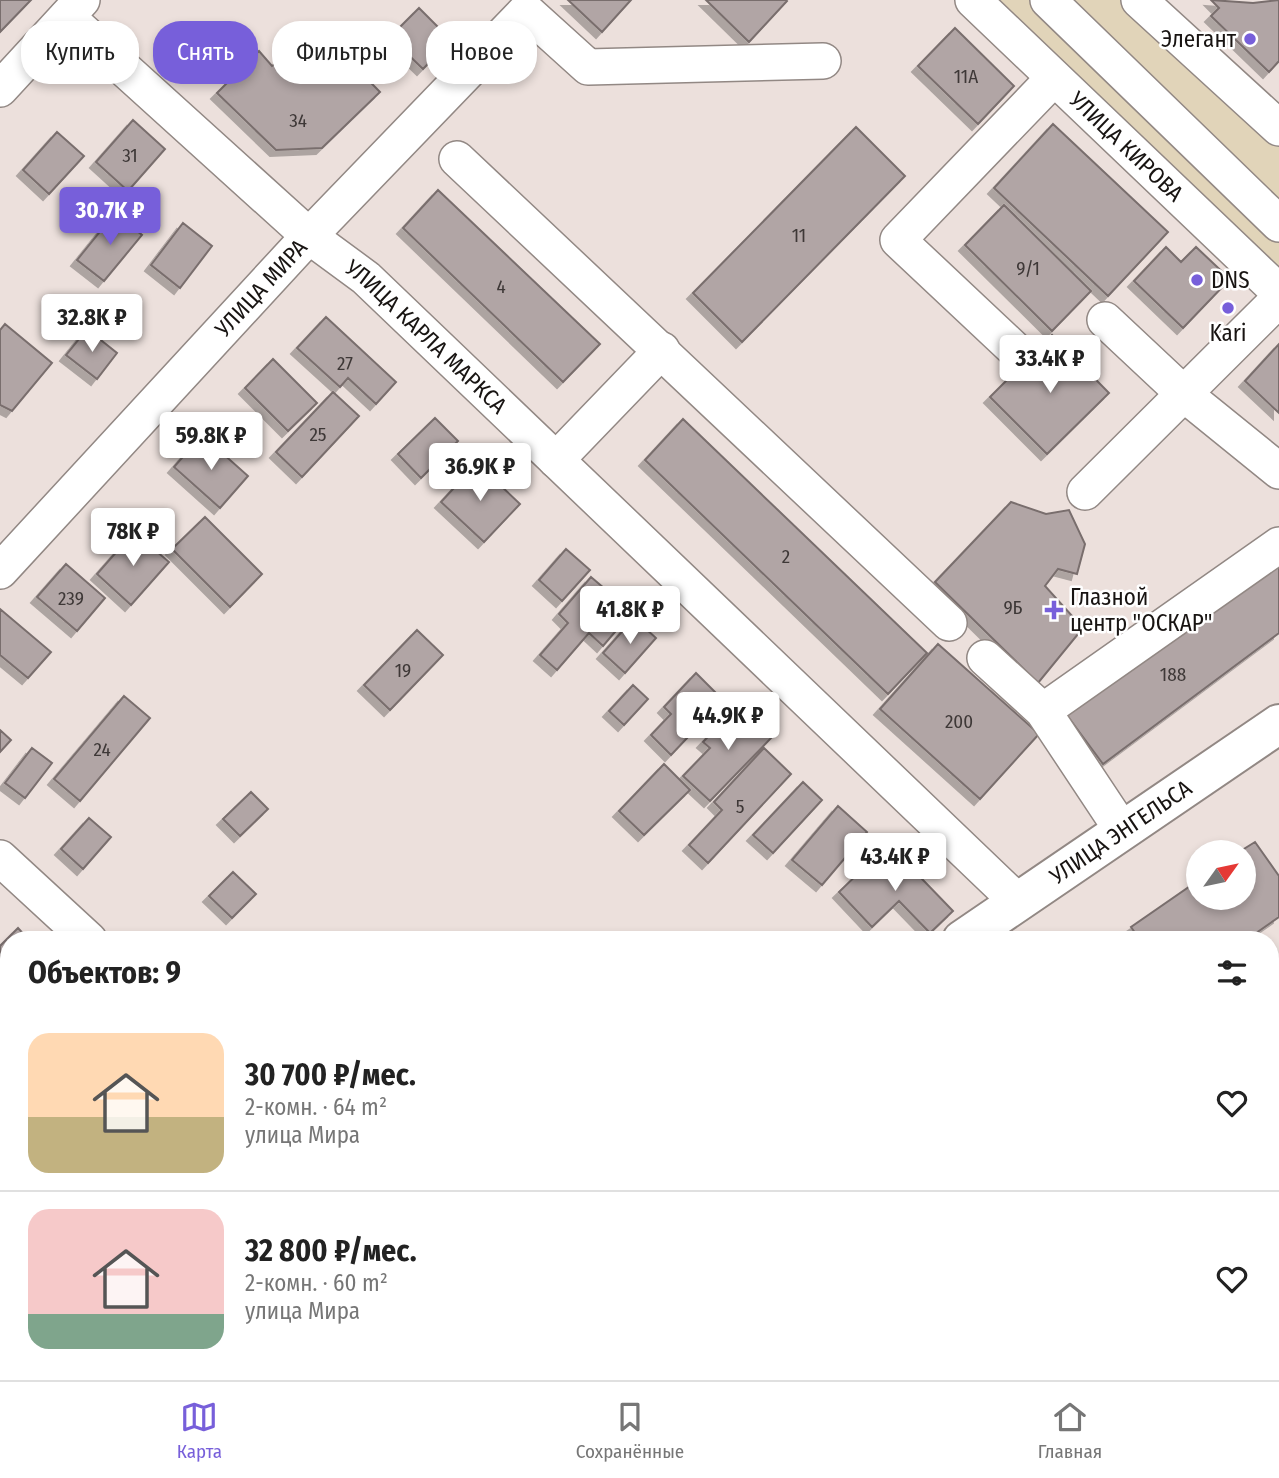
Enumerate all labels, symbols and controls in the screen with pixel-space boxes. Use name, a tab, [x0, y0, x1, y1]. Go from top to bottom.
chip: Купить	[21, 21, 139, 84]
chip: Снять	[153, 21, 258, 84]
chip: Фильтры	[272, 21, 412, 84]
chip: Новое	[426, 21, 537, 84]
place label: Элегант	[1161, 25, 1237, 53]
marker: Элегант	[1242, 31, 1258, 47]
house number: 11А	[954, 65, 978, 88]
street label: УЛИЦА КИРОВА	[1063, 85, 1189, 207]
house number: 34	[289, 109, 307, 132]
house number: 31	[122, 144, 138, 167]
pin: 30.7K ₽	[45, 188, 175, 247]
text: 30.7K ₽	[75, 196, 145, 224]
house number: 11	[792, 224, 806, 247]
street label: УЛИЦА МИРА	[208, 233, 313, 343]
street label: УЛИЦА КАРЛА МАРКСА	[339, 253, 513, 419]
house number: 9/1	[1016, 257, 1040, 280]
place label: DNS	[1211, 266, 1250, 294]
marker: DNS	[1189, 272, 1205, 288]
house number: 4	[496, 275, 506, 298]
pin: 32.8K ₽	[27, 294, 157, 354]
marker: Kari	[1220, 300, 1236, 316]
text: 32.8K ₽	[57, 303, 127, 331]
place label: Kari	[1209, 319, 1247, 347]
pin: 33.4K ₽	[985, 336, 1115, 395]
text: 33.4K ₽	[1016, 344, 1084, 372]
house number: 27	[337, 352, 353, 375]
pin: 59.8K ₽	[146, 412, 276, 472]
text: 59.8K ₽	[176, 421, 246, 449]
house number: 25	[309, 423, 327, 446]
pin: 36.9K ₽	[415, 444, 545, 503]
text: 36.9K ₽	[445, 452, 515, 480]
pin: 78K ₽	[84, 508, 182, 568]
text: 78K ₽	[107, 517, 159, 545]
house number: 2	[782, 545, 790, 568]
place label: Глазной центр "ОСКАР"	[1070, 583, 1212, 637]
pin: 41.8K ₽	[565, 586, 695, 646]
house number: 239	[58, 587, 84, 610]
text: 41.8K ₽	[596, 595, 664, 623]
house number: 9Б	[1003, 596, 1023, 619]
marker: Глазной центр "ОСКАР"	[1044, 600, 1064, 620]
house number: 19	[395, 659, 411, 682]
house number: 188	[1160, 663, 1186, 686]
pin: 44.9K ₽	[663, 692, 793, 752]
text: 44.9K ₽	[693, 701, 763, 729]
house number: 200	[945, 710, 973, 733]
house number: 24	[93, 738, 111, 761]
street label: УЛИЦА ЭНГЕЛЬСА	[1044, 774, 1197, 891]
house number: 5	[736, 795, 744, 818]
pin: 43.4K ₽	[830, 834, 960, 893]
north arrow	[1186, 840, 1256, 910]
map controls	[1186, 840, 1256, 910]
text: 43.4K ₽	[860, 842, 930, 870]
icon: filters	[1213, 954, 1251, 992]
text: Объектов: 9	[28, 955, 181, 991]
text: 30 700 ₽/мес.	[245, 1057, 416, 1093]
icon: home	[84, 1061, 168, 1145]
icon: heart	[1213, 1084, 1251, 1122]
text: 2-комн. · 64 m²	[245, 1093, 387, 1121]
text: улица Мира	[245, 1121, 360, 1149]
text: 32 800 ₽/мес.	[245, 1233, 417, 1269]
icon: home	[84, 1237, 168, 1321]
icon: heart	[1213, 1260, 1251, 1298]
text: 2-комн. · 60 m²	[245, 1269, 388, 1297]
text: улица Мира	[245, 1297, 360, 1325]
tab: Карта	[177, 1398, 222, 1463]
tab: Сохранённые	[576, 1398, 684, 1463]
tab: Главная	[1038, 1398, 1102, 1463]

